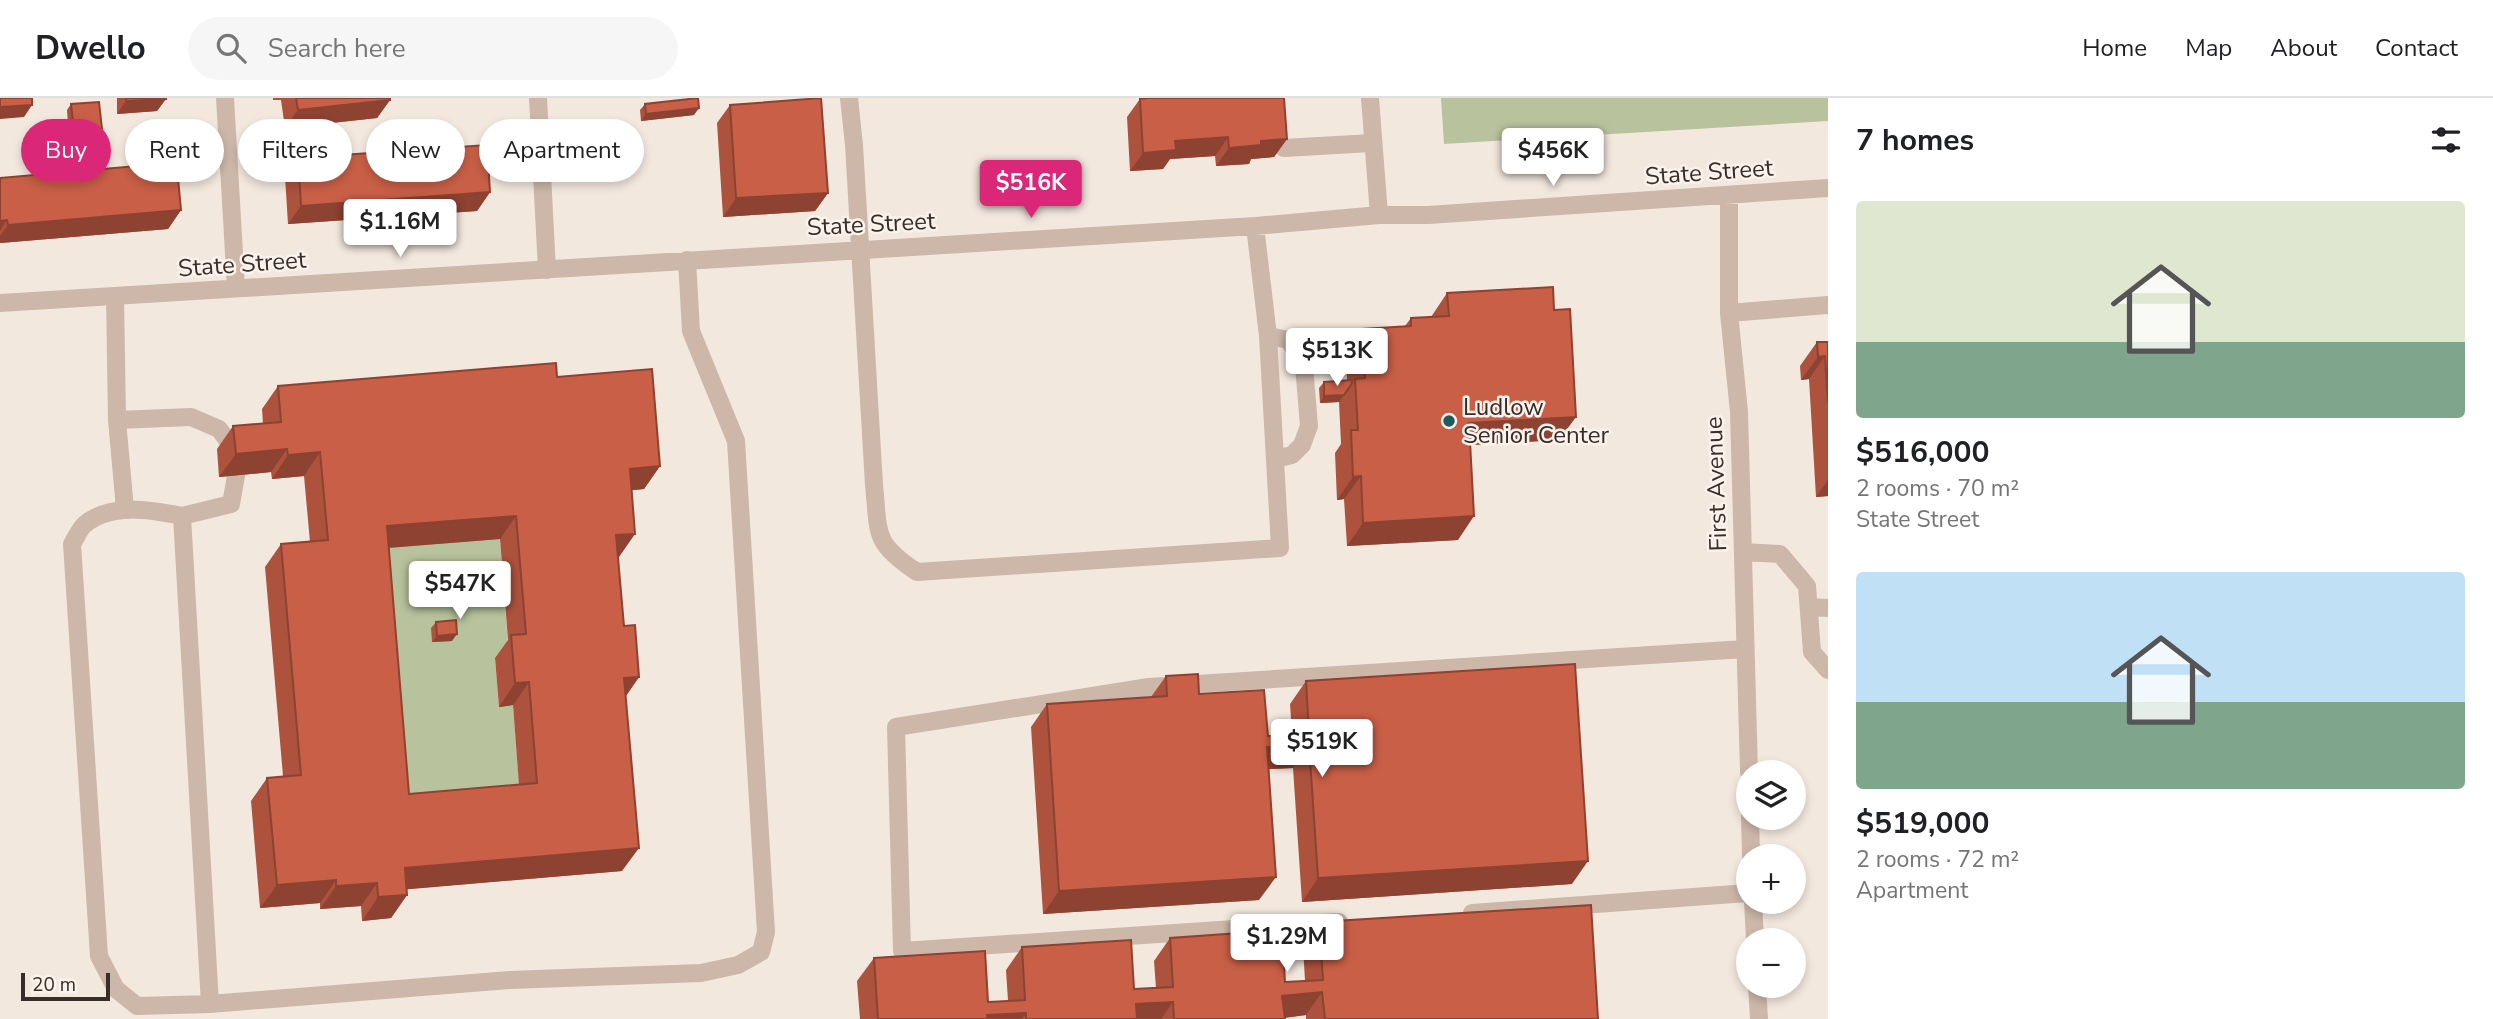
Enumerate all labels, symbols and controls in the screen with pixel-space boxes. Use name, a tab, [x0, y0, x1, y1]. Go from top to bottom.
search box	[188, 17, 678, 80]
text: Dwello	[35, 26, 146, 71]
icon: search	[212, 29, 250, 67]
text: Search here	[268, 31, 406, 66]
text: Home	[2082, 32, 2147, 64]
text: Map	[2185, 32, 2232, 64]
text: About	[2270, 32, 2337, 64]
text: Contact	[2375, 32, 2458, 64]
chip: Buy	[21, 119, 111, 182]
chip: Rent	[125, 119, 224, 182]
chip: Filters	[238, 119, 352, 182]
chip: New	[366, 119, 465, 182]
chip: Apartment	[479, 119, 644, 182]
text: 7 homes	[1856, 120, 1974, 161]
icon: filters	[2427, 121, 2465, 159]
pin: $456K	[1504, 129, 1602, 188]
text: $456K	[1518, 135, 1588, 166]
street label: State Street	[1644, 152, 1775, 192]
pin: $516K	[982, 160, 1080, 220]
text: $516K	[996, 167, 1066, 198]
pin: $1.16M	[343, 200, 457, 259]
street label: State Street	[806, 205, 937, 243]
text: $1.16M	[360, 206, 440, 237]
street label: State Street	[177, 244, 308, 284]
icon: home	[2098, 246, 2224, 372]
pin: $513K	[1288, 328, 1386, 388]
text: $513K	[1302, 335, 1372, 366]
place label: Ludlow Senior Center	[1463, 391, 1610, 451]
marker: Ludlow Senior Center	[1441, 413, 1457, 429]
street label: First Avenue	[1698, 416, 1734, 552]
text: $516,000	[1856, 432, 1989, 473]
text: 2 rooms · 70 m²	[1856, 473, 2019, 504]
text: State Street	[1856, 504, 1979, 535]
pin: $547K	[411, 561, 509, 621]
text: $547K	[425, 568, 495, 599]
icon: home	[2098, 617, 2224, 743]
pin: $519K	[1273, 720, 1371, 779]
text: $519K	[1287, 726, 1357, 757]
map controls	[1736, 760, 1806, 998]
button: layers	[1736, 760, 1806, 830]
text: $519,000	[1856, 803, 1989, 844]
button: +	[1736, 844, 1806, 914]
text: 2 rooms · 72 m²	[1856, 844, 2019, 875]
text: Apartment	[1856, 875, 1968, 906]
pin: $1.29M	[1230, 914, 1344, 974]
text: $1.29M	[1247, 921, 1327, 952]
button: −	[1736, 928, 1806, 998]
scale bar	[21, 970, 110, 1002]
text: 20 m	[32, 972, 76, 998]

